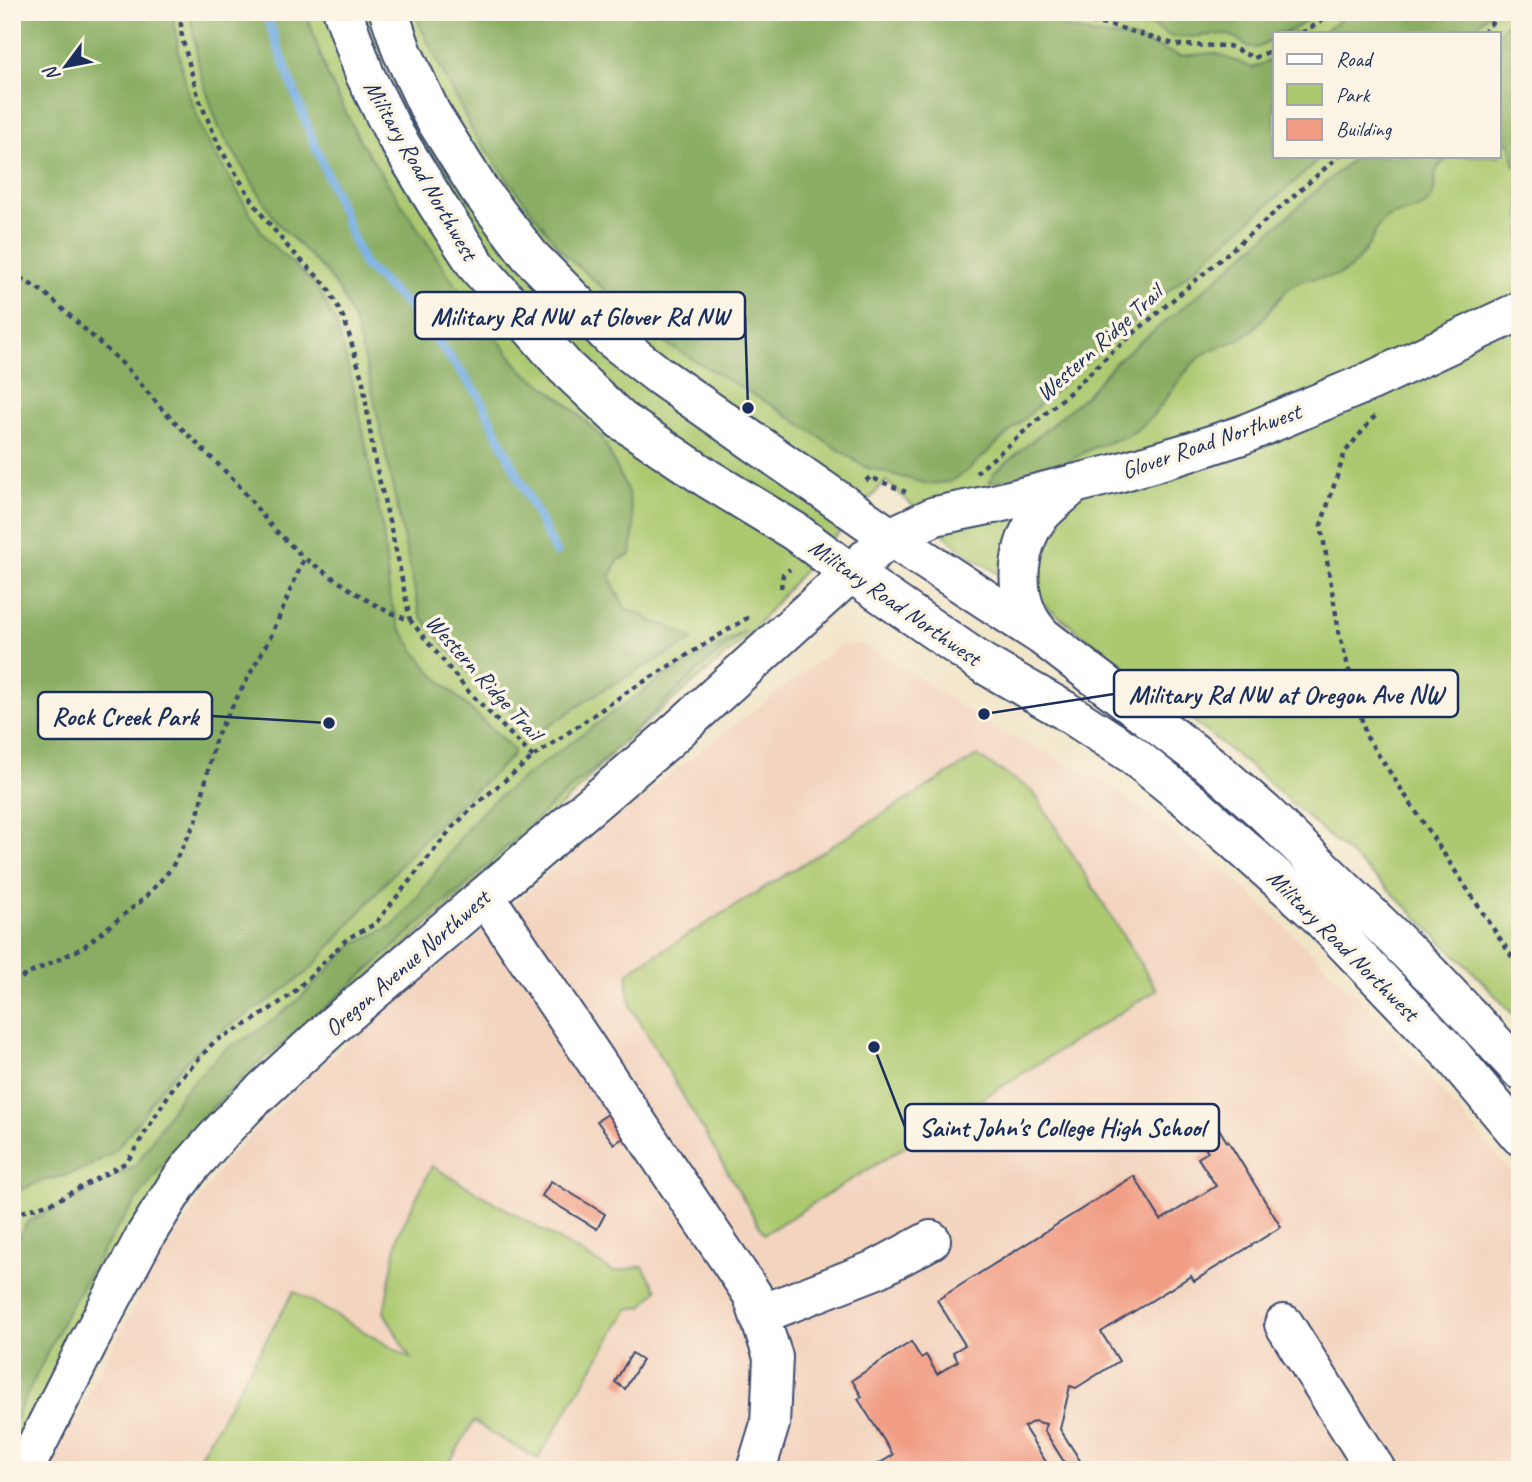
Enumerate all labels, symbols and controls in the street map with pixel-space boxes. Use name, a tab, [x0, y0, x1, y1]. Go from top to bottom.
north arrow	[32, 32, 102, 102]
legend	[1273, 32, 1500, 158]
text: Road	[1336, 46, 1375, 72]
text: N	[37, 60, 66, 86]
street label: Military Road Northwest	[357, 75, 486, 267]
text: Park	[1336, 82, 1371, 108]
text: Building	[1336, 116, 1393, 142]
street label: Western Ridge Trail	[1029, 276, 1171, 408]
callout: Military Rd NW at Glover Rd NW	[415, 292, 745, 339]
text: Military Rd NW at Glover Rd NW	[431, 300, 733, 333]
street label: Glover Road Northwest	[1117, 396, 1307, 486]
street label: Military Road Northwest	[803, 532, 988, 674]
street label: Western Ridge Trail	[419, 607, 551, 749]
callout: Military Rd NW at Oregon Ave NW	[1114, 670, 1458, 717]
text: Military Rd NW at Oregon Ave NW	[1129, 678, 1446, 711]
callout: Rock Creek Park	[38, 692, 212, 739]
text: Rock Creek Park	[52, 700, 200, 733]
street label: Military Road Northwest	[1261, 863, 1427, 1029]
street label: Oregon Avenue Northwest	[318, 882, 497, 1043]
callout: Saint John's College High School	[905, 1104, 1219, 1151]
text: Saint John's College High School	[919, 1111, 1210, 1144]

